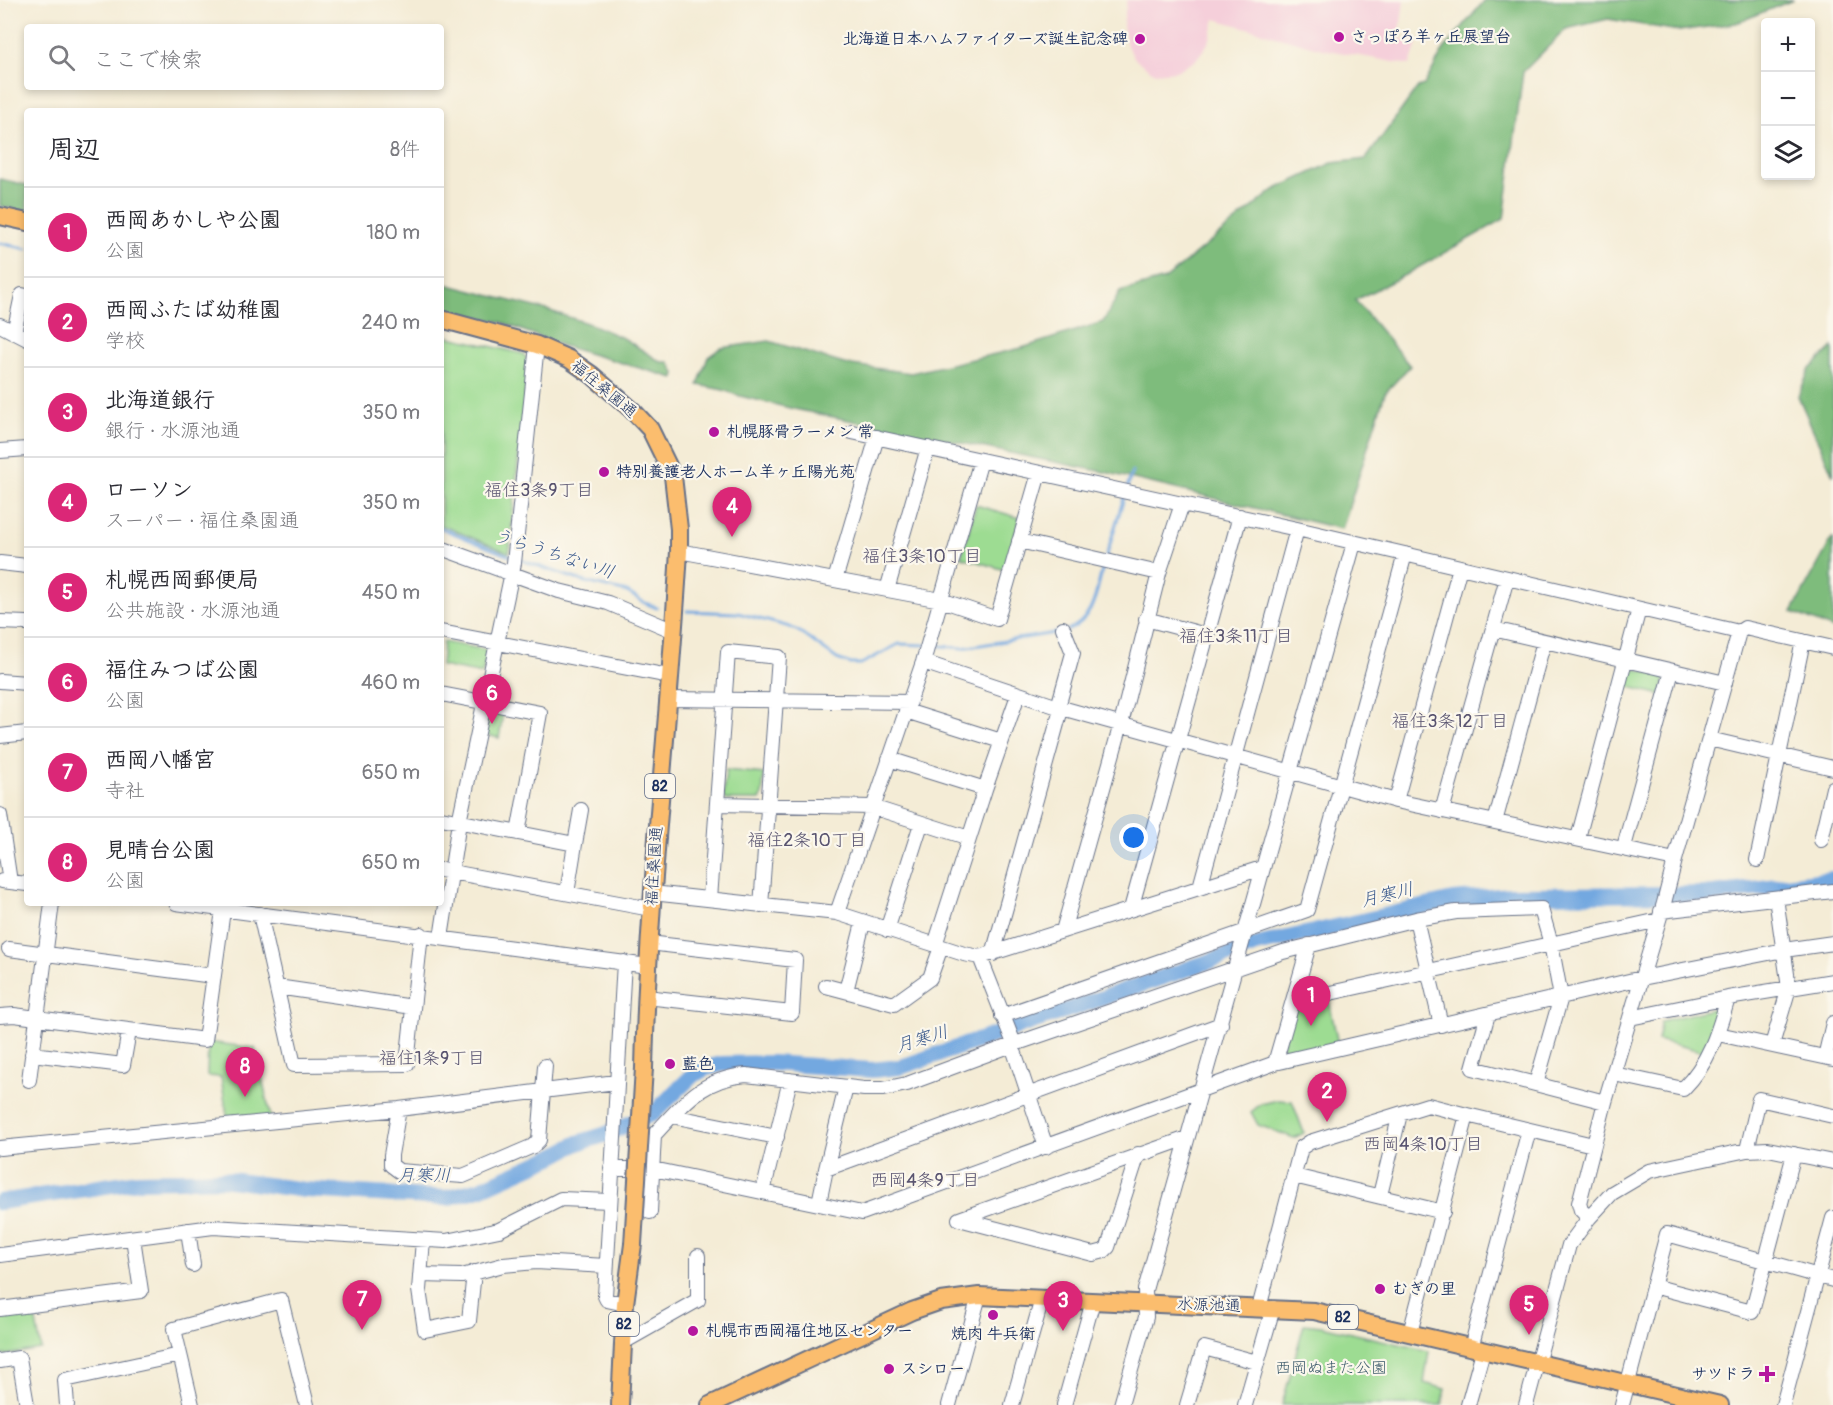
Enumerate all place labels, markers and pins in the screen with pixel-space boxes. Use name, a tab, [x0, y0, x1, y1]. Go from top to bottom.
place label: さっぽろ羊ヶ丘展望台	[1351, 27, 1511, 47]
place label: 北海道日本ハムファイターズ誕生記念碑	[842, 29, 1128, 49]
marker: さっぽろ羊ヶ丘展望台	[1332, 30, 1346, 44]
marker: 北海道日本ハムファイターズ誕生記念碑	[1133, 32, 1147, 46]
place label: 札幌豚骨ラーメン 常	[726, 422, 873, 442]
marker: 札幌豚骨ラーメン 常	[707, 425, 721, 439]
place label: 特別養護老人ホーム羊ヶ丘陽光苑	[616, 462, 855, 482]
marker: 特別養護老人ホーム羊ヶ丘陽光苑	[597, 465, 611, 479]
pin: 4	[712, 488, 752, 537]
pin: 6	[472, 674, 512, 724]
pin: 1	[1292, 976, 1330, 1026]
pin: 8	[226, 1048, 264, 1097]
place label: 藍色	[682, 1054, 714, 1074]
marker: 藍色	[663, 1057, 677, 1071]
pin: 2	[1308, 1072, 1346, 1122]
place label: むぎの里	[1392, 1279, 1456, 1299]
pin: 7	[342, 1280, 382, 1330]
pin: 3	[1044, 1282, 1082, 1331]
marker: むぎの里	[1373, 1282, 1387, 1296]
pin: 5	[1510, 1286, 1549, 1335]
marker: 焼肉 牛兵衛	[986, 1308, 1000, 1322]
place label: 札幌市西岡福住地区センター	[705, 1321, 913, 1341]
marker: 札幌市西岡福住地区センター	[686, 1324, 700, 1338]
place label: 焼肉 牛兵衛	[951, 1324, 1036, 1344]
place label: スシロー	[901, 1359, 965, 1379]
marker: スシロー	[882, 1362, 896, 1376]
place label: サツドラ	[1691, 1364, 1755, 1384]
marker: サツドラ	[1760, 1367, 1774, 1381]

